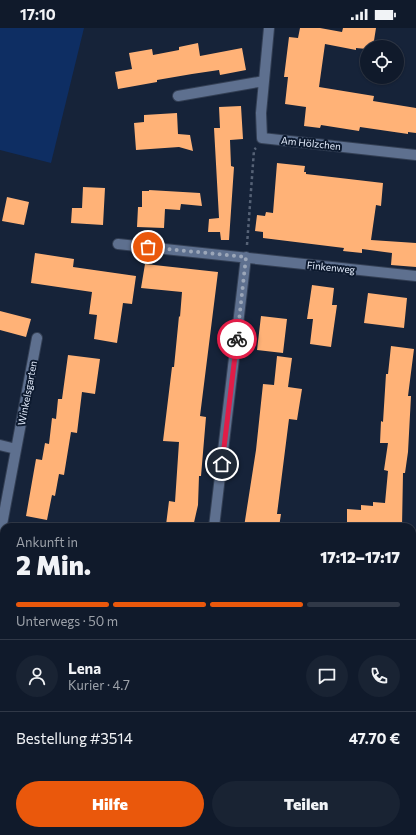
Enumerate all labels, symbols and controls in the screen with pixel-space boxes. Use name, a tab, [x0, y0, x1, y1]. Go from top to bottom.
text: 17:10	[20, 5, 56, 23]
map controls	[360, 40, 404, 84]
button: locate	[360, 40, 404, 84]
street label: Am Hölzchen	[280, 134, 342, 152]
pin	[131, 230, 165, 264]
icon: bag	[137, 236, 159, 258]
street label: Finkenweg	[306, 258, 356, 276]
courier	[217, 319, 257, 359]
icon: bike	[226, 328, 248, 350]
street label: Winkelsgarten	[15, 360, 39, 426]
pin	[205, 447, 239, 481]
icon: home	[211, 453, 233, 475]
text: Ankunft in	[16, 534, 78, 550]
text: 17:12–17:17	[320, 548, 400, 566]
text: 2 Min.	[16, 549, 91, 580]
text: Unterwegs · 50 m	[16, 613, 118, 629]
button: person	[16, 655, 58, 697]
button: chat	[306, 655, 348, 697]
button: phone	[358, 655, 400, 697]
text: Lena	[68, 659, 101, 677]
text: Kurier · 4.7	[68, 677, 130, 693]
text: Bestellung #3514	[16, 729, 133, 747]
text: 47.70 €	[349, 729, 400, 747]
button: Hilfe	[16, 781, 204, 827]
button: Teilen	[212, 781, 400, 827]

